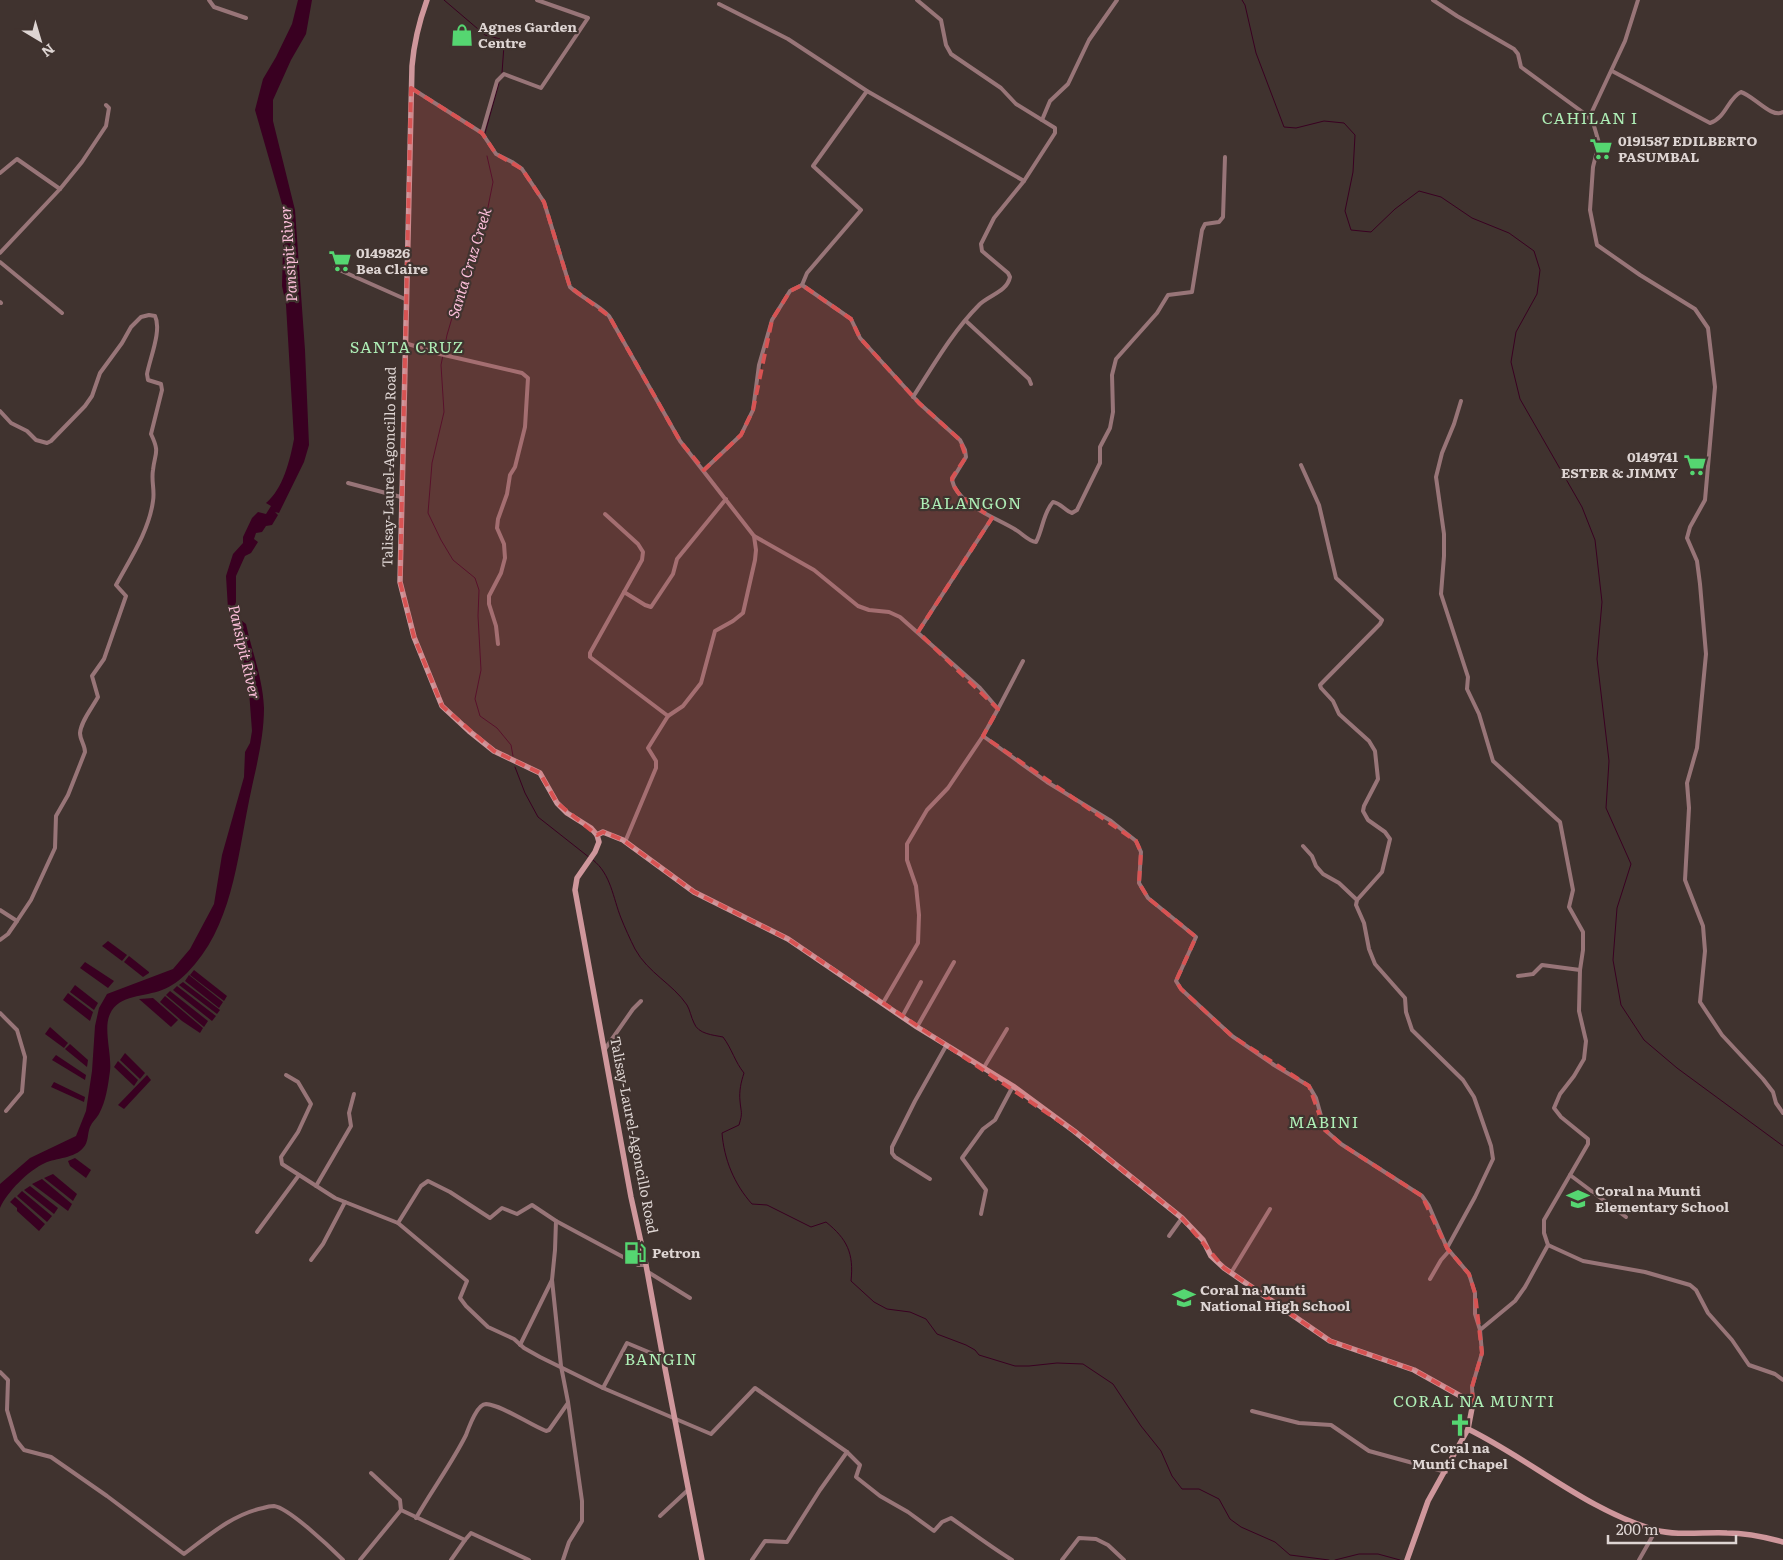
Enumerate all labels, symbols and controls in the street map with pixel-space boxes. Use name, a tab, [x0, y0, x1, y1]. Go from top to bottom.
north arrow	[15, 15, 65, 65]
place label: Agnes Garden Centre	[478, 16, 577, 52]
shop icon: Agnes Garden Centre	[449, 22, 475, 48]
text: N	[38, 40, 59, 63]
district label: CAHILAN I	[1542, 105, 1638, 129]
place label: 0191587 EDILBERTO PASUMBAL	[1618, 130, 1757, 166]
supermarket icon: 0191587 EDILBERTO PASUMBAL	[1588, 136, 1614, 162]
water label: Santa Cruz Creek	[441, 204, 497, 321]
water label: Pansipit River	[273, 205, 302, 303]
place label: 0149826 Bea Claire	[356, 242, 428, 278]
supermarket icon: 0149826 Bea Claire	[327, 248, 353, 274]
district label: SANTA CRUZ	[350, 334, 464, 358]
street label: Talisay-Laurel-Agoncillo Road	[376, 366, 400, 568]
place label: 0149741 ESTER & JIMMY	[1561, 446, 1679, 482]
supermarket icon: 0149741 ESTER & JIMMY	[1682, 452, 1708, 478]
district label: BALANGON	[920, 490, 1022, 514]
water label: Pansipit River	[223, 602, 268, 701]
street label: Talisay-Laurel-Agoncillo Road	[606, 1034, 664, 1236]
district label: MABINI	[1289, 1109, 1359, 1133]
place label: Coral na Munti Elementary School	[1595, 1180, 1729, 1216]
school or university icon: Coral na Munti Elementary School	[1565, 1186, 1591, 1212]
fuel station icon: Petron	[622, 1240, 648, 1266]
place label: Petron	[652, 1242, 701, 1262]
place label: Coral na Munti National High School	[1200, 1279, 1350, 1315]
school or university icon: Coral na Munti National High School	[1171, 1285, 1197, 1311]
district label: BANGIN	[624, 1346, 698, 1370]
district label: CORAL NA MUNTI	[1393, 1388, 1555, 1412]
church icon: Coral na Munti Chapel	[1447, 1412, 1473, 1438]
place label: Coral na Munti Chapel	[1412, 1437, 1508, 1473]
scale bar	[1608, 1512, 1736, 1544]
text: 200 m	[1616, 1517, 1659, 1540]

